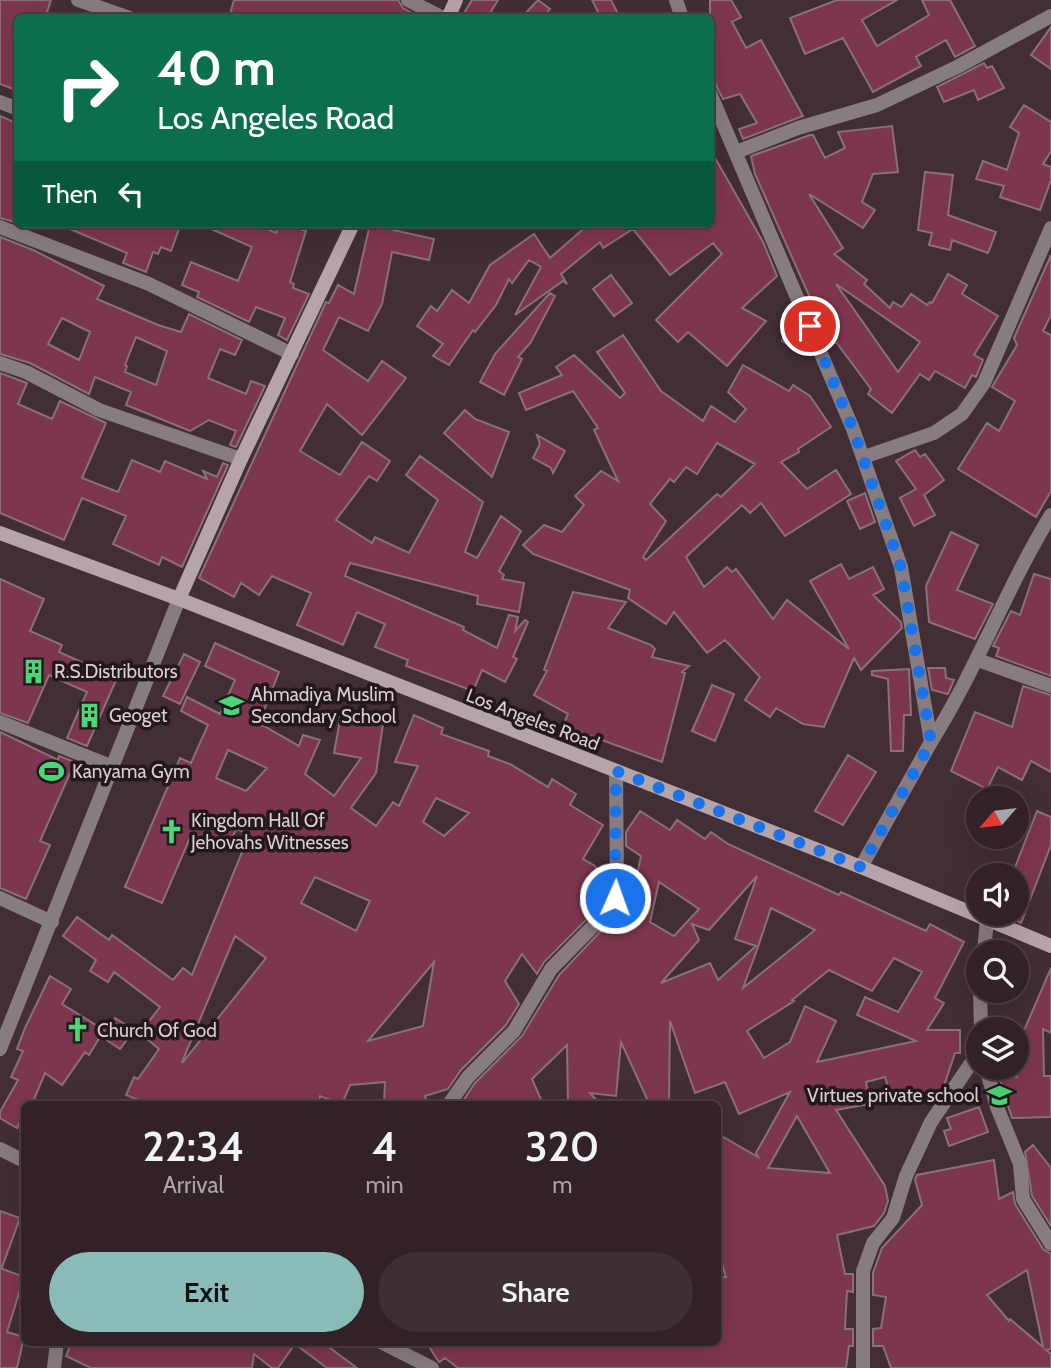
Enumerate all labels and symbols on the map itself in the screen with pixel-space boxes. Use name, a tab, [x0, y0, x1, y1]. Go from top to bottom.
pin	[780, 296, 840, 356]
building icon: R.S.Distributors	[20, 657, 48, 685]
place label: R.S.Distributors	[54, 660, 178, 683]
place label: Ahmadiya Muslim Secondary School	[251, 683, 397, 728]
street label: Los Angeles Road	[463, 683, 603, 755]
school or university icon: Ahmadiya Muslim Secondary School	[217, 691, 245, 719]
building icon: Geoget	[75, 701, 103, 729]
place label: Geoget	[109, 704, 168, 727]
sports icon: Kanyama Gym	[38, 757, 66, 785]
place label: Kanyama Gym	[72, 760, 190, 783]
north arrow	[966, 786, 1029, 849]
place label: Kingdom Hall Of Jehovahs Witnesses	[190, 809, 349, 854]
church icon: Kingdom Hall Of Jehovahs Witnesses	[157, 817, 185, 845]
position arrow	[578, 861, 652, 935]
church icon: Church Of God	[63, 1016, 91, 1044]
place label: Church Of God	[97, 1019, 217, 1042]
school or university icon: Virtues private school	[985, 1081, 1013, 1109]
place label: Virtues private school	[807, 1084, 980, 1107]

